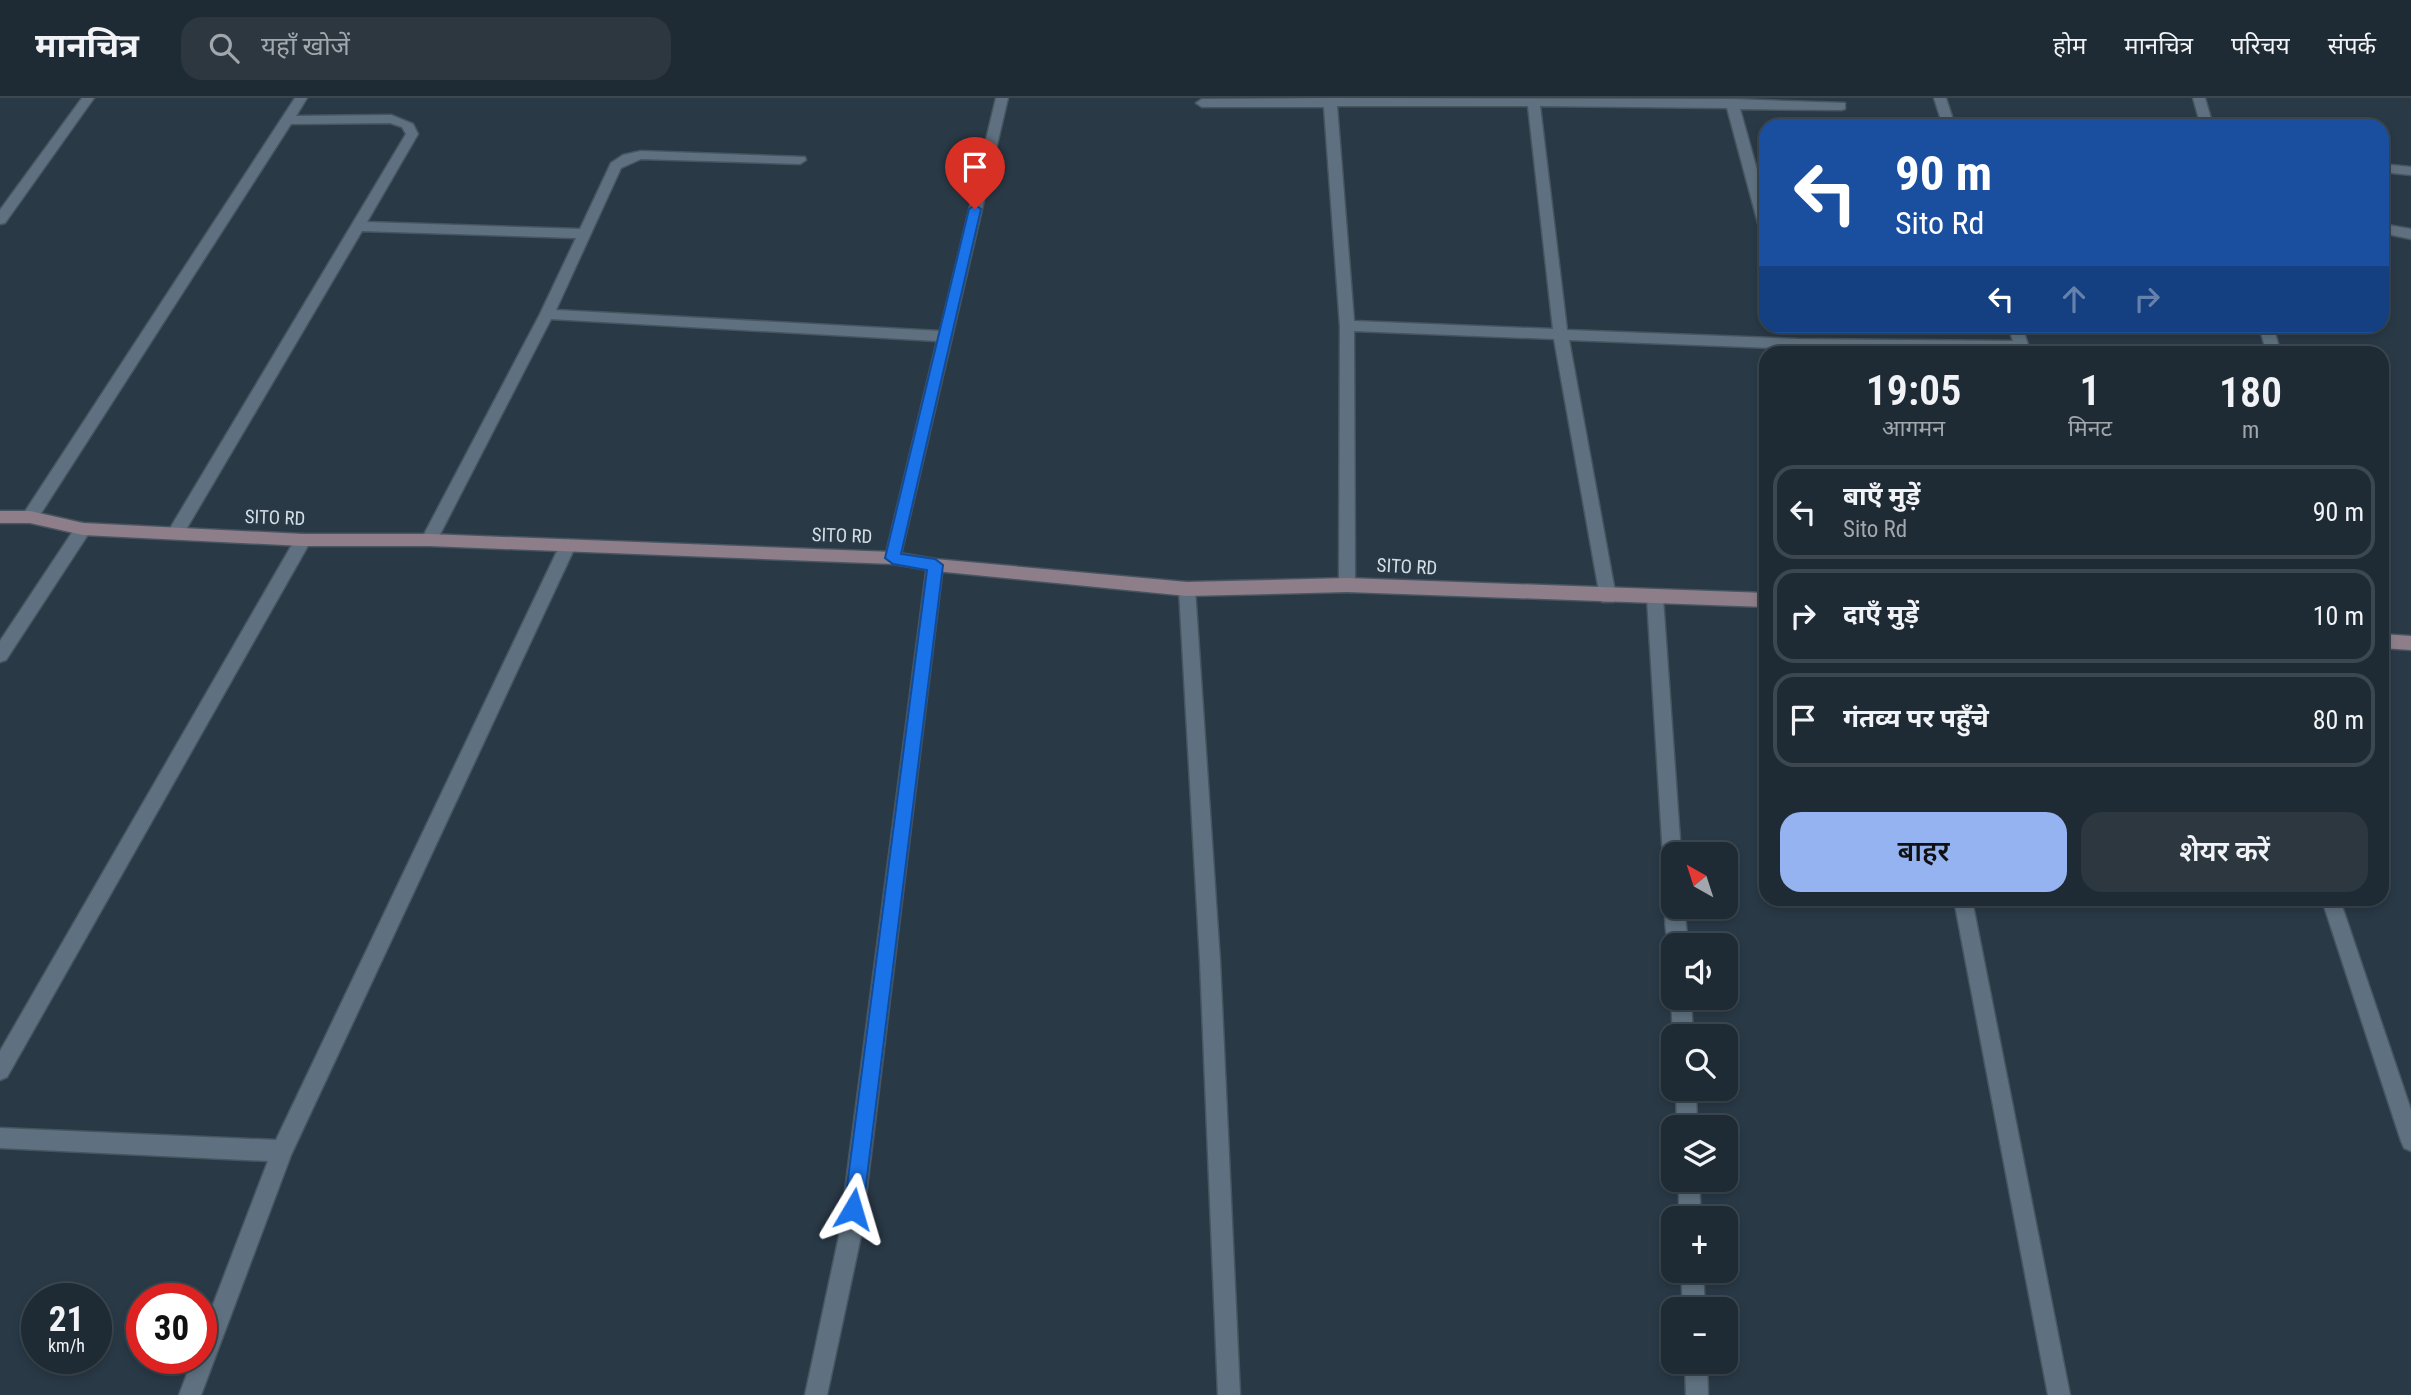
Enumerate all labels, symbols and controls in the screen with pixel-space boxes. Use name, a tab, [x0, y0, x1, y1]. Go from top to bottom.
search box	[181, 17, 671, 80]
text: मानचित्र	[35, 26, 139, 65]
icon: search	[205, 29, 243, 67]
text: यहाँ खोजें	[261, 31, 350, 61]
text: होम	[2053, 32, 2086, 60]
text: मानचित्र	[2124, 32, 2193, 60]
text: परिचय	[2231, 32, 2290, 60]
text: संपर्क	[2328, 32, 2376, 60]
pin	[945, 137, 1005, 209]
text: 90 m	[1895, 145, 1992, 202]
icon: left	[1780, 147, 1871, 238]
icon: arrive	[956, 148, 994, 186]
text: Sito Rd	[1895, 204, 1984, 242]
icon: left	[1982, 280, 2020, 318]
icon: ahead	[2055, 280, 2093, 318]
icon: right	[2128, 280, 2166, 318]
text: 19:05	[1866, 366, 1961, 415]
text: 1	[2080, 366, 2101, 415]
text: 180	[2219, 368, 2282, 417]
text: आगमन	[1882, 415, 1945, 442]
text: मिनट	[2068, 415, 2112, 442]
text: m	[2242, 417, 2259, 444]
text: बाएँ मुड़ें	[1843, 481, 1920, 511]
icon: left	[1784, 493, 1822, 531]
text: 90 m	[2313, 497, 2364, 527]
street label: SITO RD	[244, 505, 306, 530]
text: Sito Rd	[1843, 516, 1907, 543]
street label: SITO RD	[811, 523, 873, 548]
street label: SITO RD	[1376, 553, 1438, 580]
icon: right	[1784, 597, 1822, 635]
text: दाएँ मुड़ें	[1843, 599, 1919, 629]
text: 10 m	[2313, 601, 2364, 631]
icon: arrive	[1784, 701, 1822, 739]
text: गंतव्य पर पहुँचे	[1843, 703, 1989, 733]
text: 80 m	[2313, 705, 2364, 735]
button: बाहर	[1780, 812, 2067, 892]
button: शेयर करें	[2081, 812, 2368, 892]
north arrow	[1661, 842, 1738, 919]
map controls	[1661, 842, 1738, 1374]
button: sound	[1661, 933, 1738, 1010]
button: search	[1661, 1024, 1738, 1101]
button: layers	[1661, 1115, 1738, 1192]
position arrow	[816, 1172, 890, 1246]
button: +	[1661, 1206, 1738, 1283]
speed limit sign: 30	[126, 1283, 217, 1374]
button: −	[1661, 1297, 1738, 1374]
text: 21	[49, 1299, 84, 1340]
text: km/h	[48, 1335, 85, 1356]

